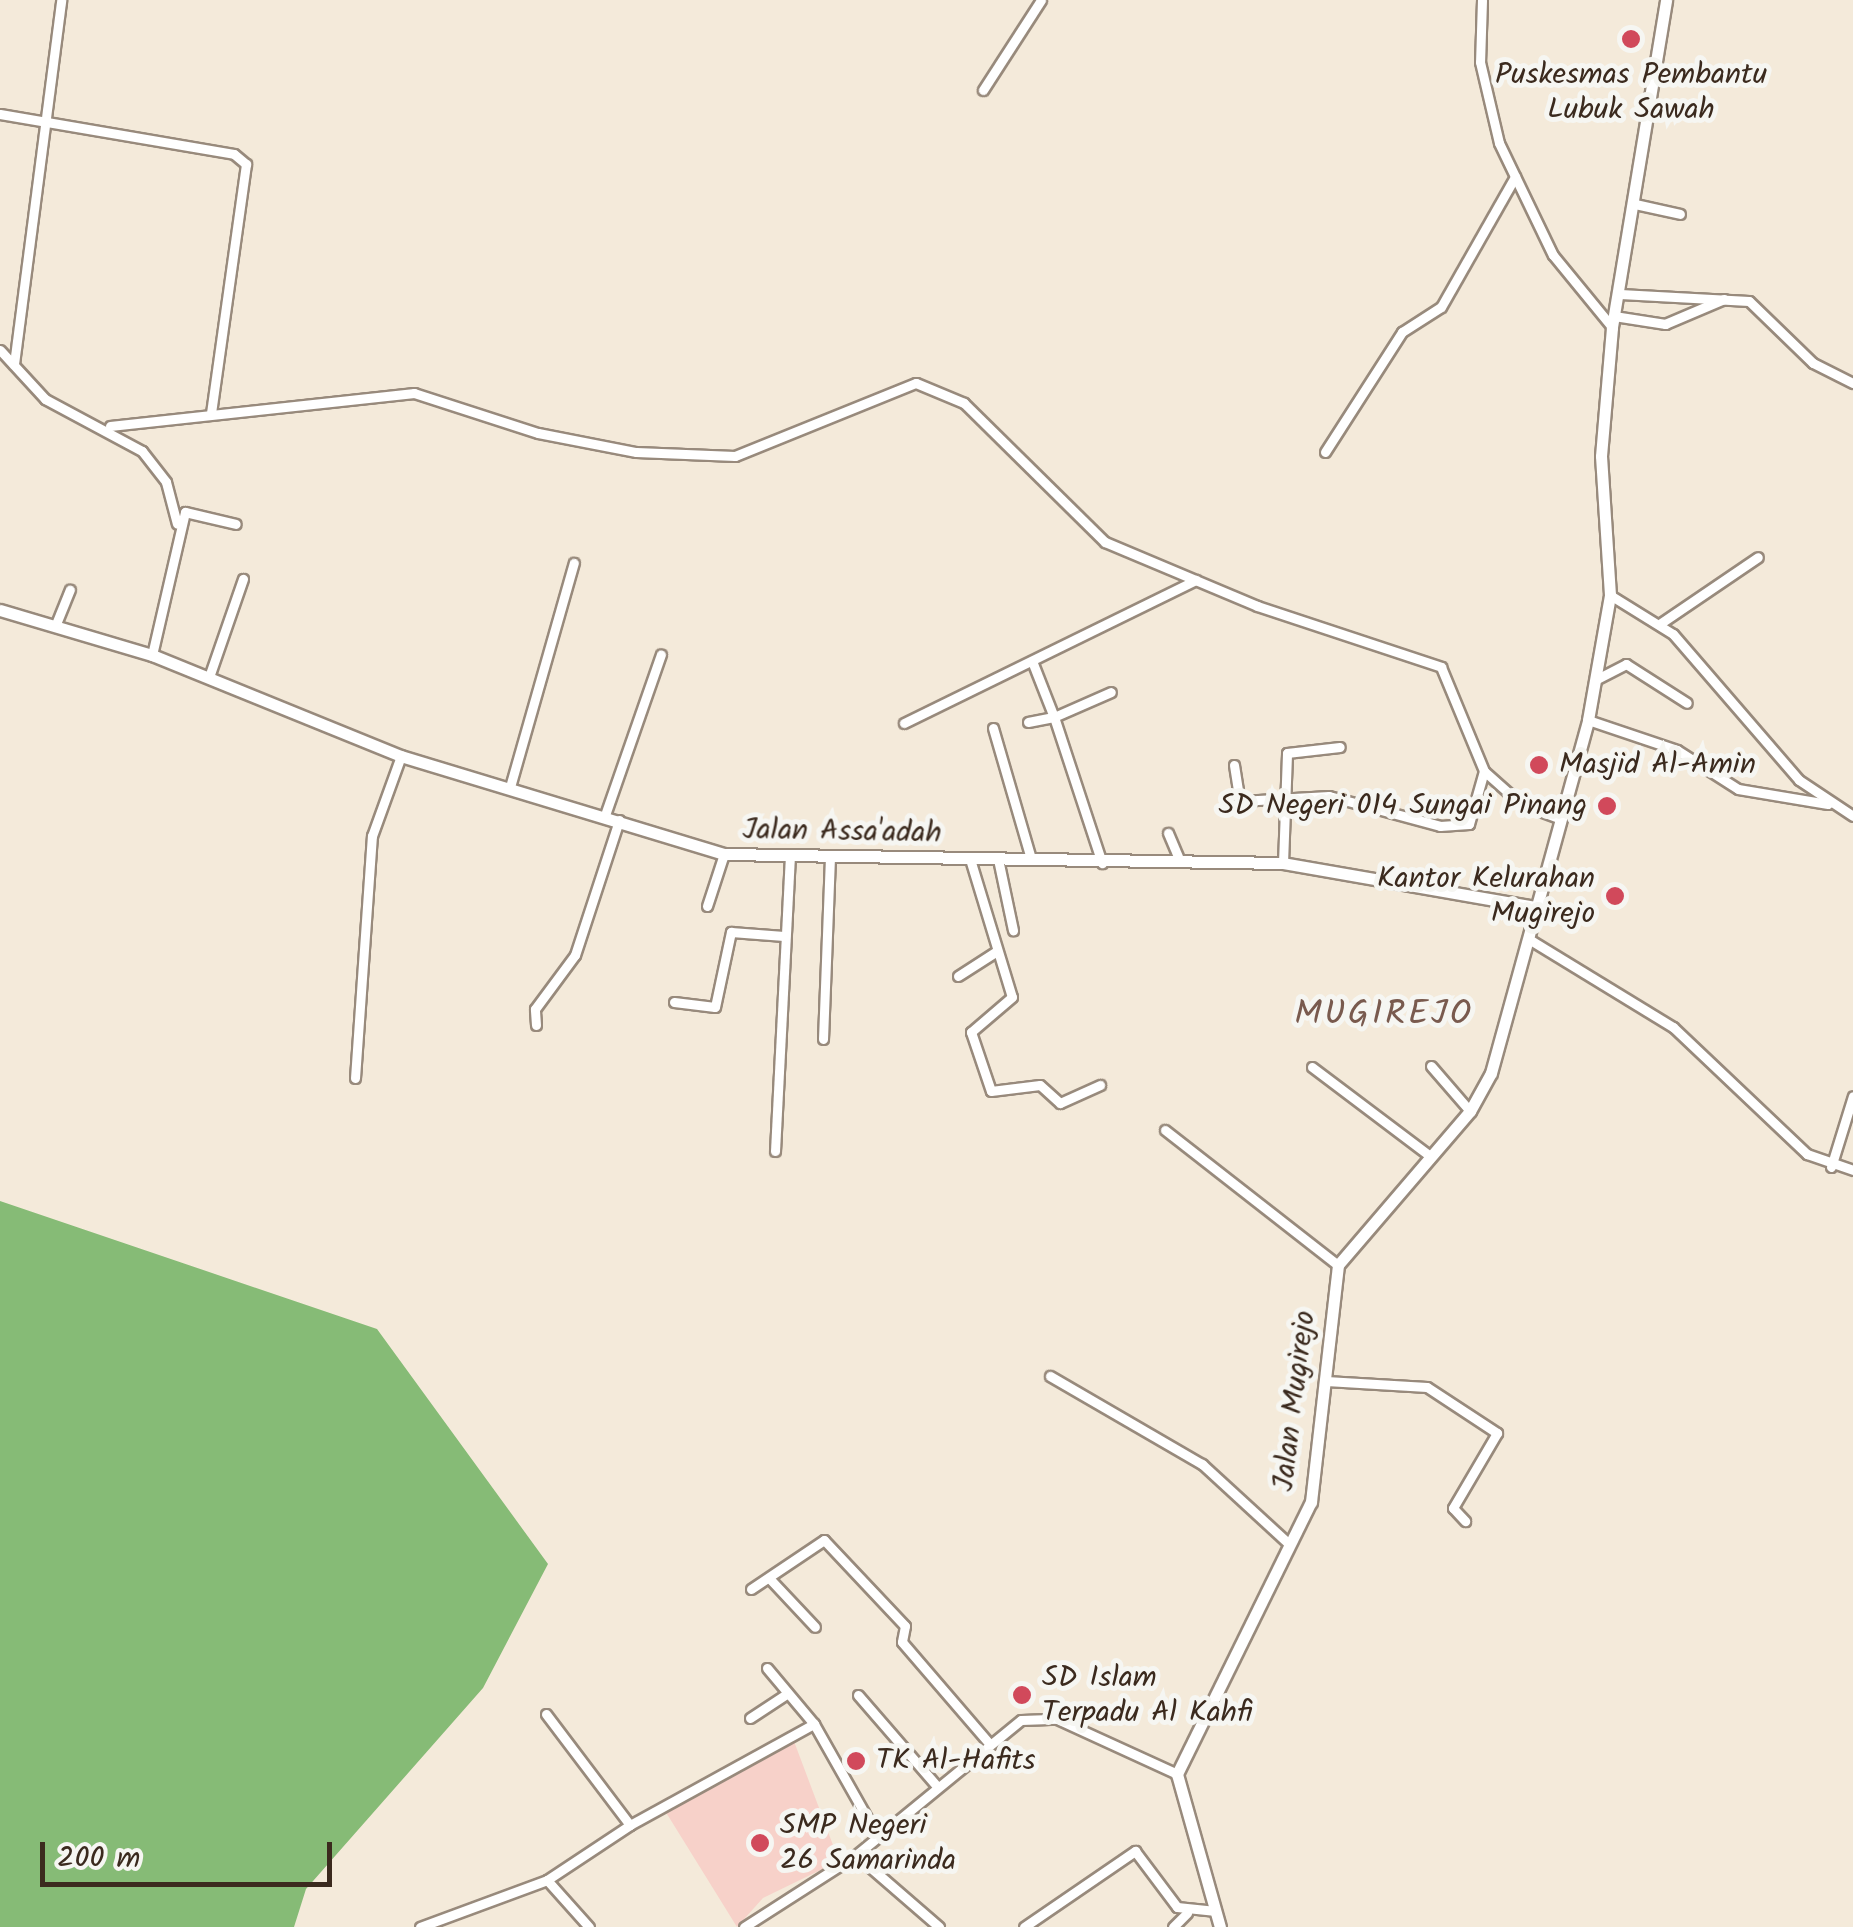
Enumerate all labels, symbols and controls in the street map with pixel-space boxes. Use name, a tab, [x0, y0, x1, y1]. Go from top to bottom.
marker: Puskesmas Pembantu Lubuk Sawah	[1618, 26, 1644, 52]
place label: Puskesmas Pembantu Lubuk Sawah	[1495, 57, 1767, 128]
place label: Masjid Al-Amin	[1559, 747, 1756, 783]
marker: Masjid Al-Amin	[1528, 754, 1550, 776]
place label: SD Negeri 014 Sungai Pinang	[1218, 788, 1587, 824]
marker: SD Negeri 014 Sungai Pinang	[1596, 795, 1618, 817]
street label: Jalan Assa'adah	[742, 812, 942, 852]
place label: Kantor Kelurahan Mugirejo	[1377, 861, 1595, 932]
marker: Kantor Kelurahan Mugirejo	[1604, 885, 1626, 907]
district label: MUGIREJO	[1294, 994, 1474, 1036]
street label: Jalan Mugirejo	[1266, 1309, 1324, 1493]
place label: SD Islam Terpadu Al Kahfi	[1042, 1660, 1253, 1730]
marker: SD Islam Terpadu Al Kahfi	[1011, 1684, 1033, 1706]
place label: TK Al-Hafits	[876, 1743, 1036, 1779]
marker: TK Al-Hafits	[845, 1750, 867, 1772]
place label: SMP Negeri 26 Samarinda	[780, 1808, 956, 1878]
scale bar	[45, 1822, 338, 1884]
marker: SMP Negeri 26 Samarinda	[749, 1832, 771, 1854]
text: 200 m	[57, 1835, 140, 1883]

